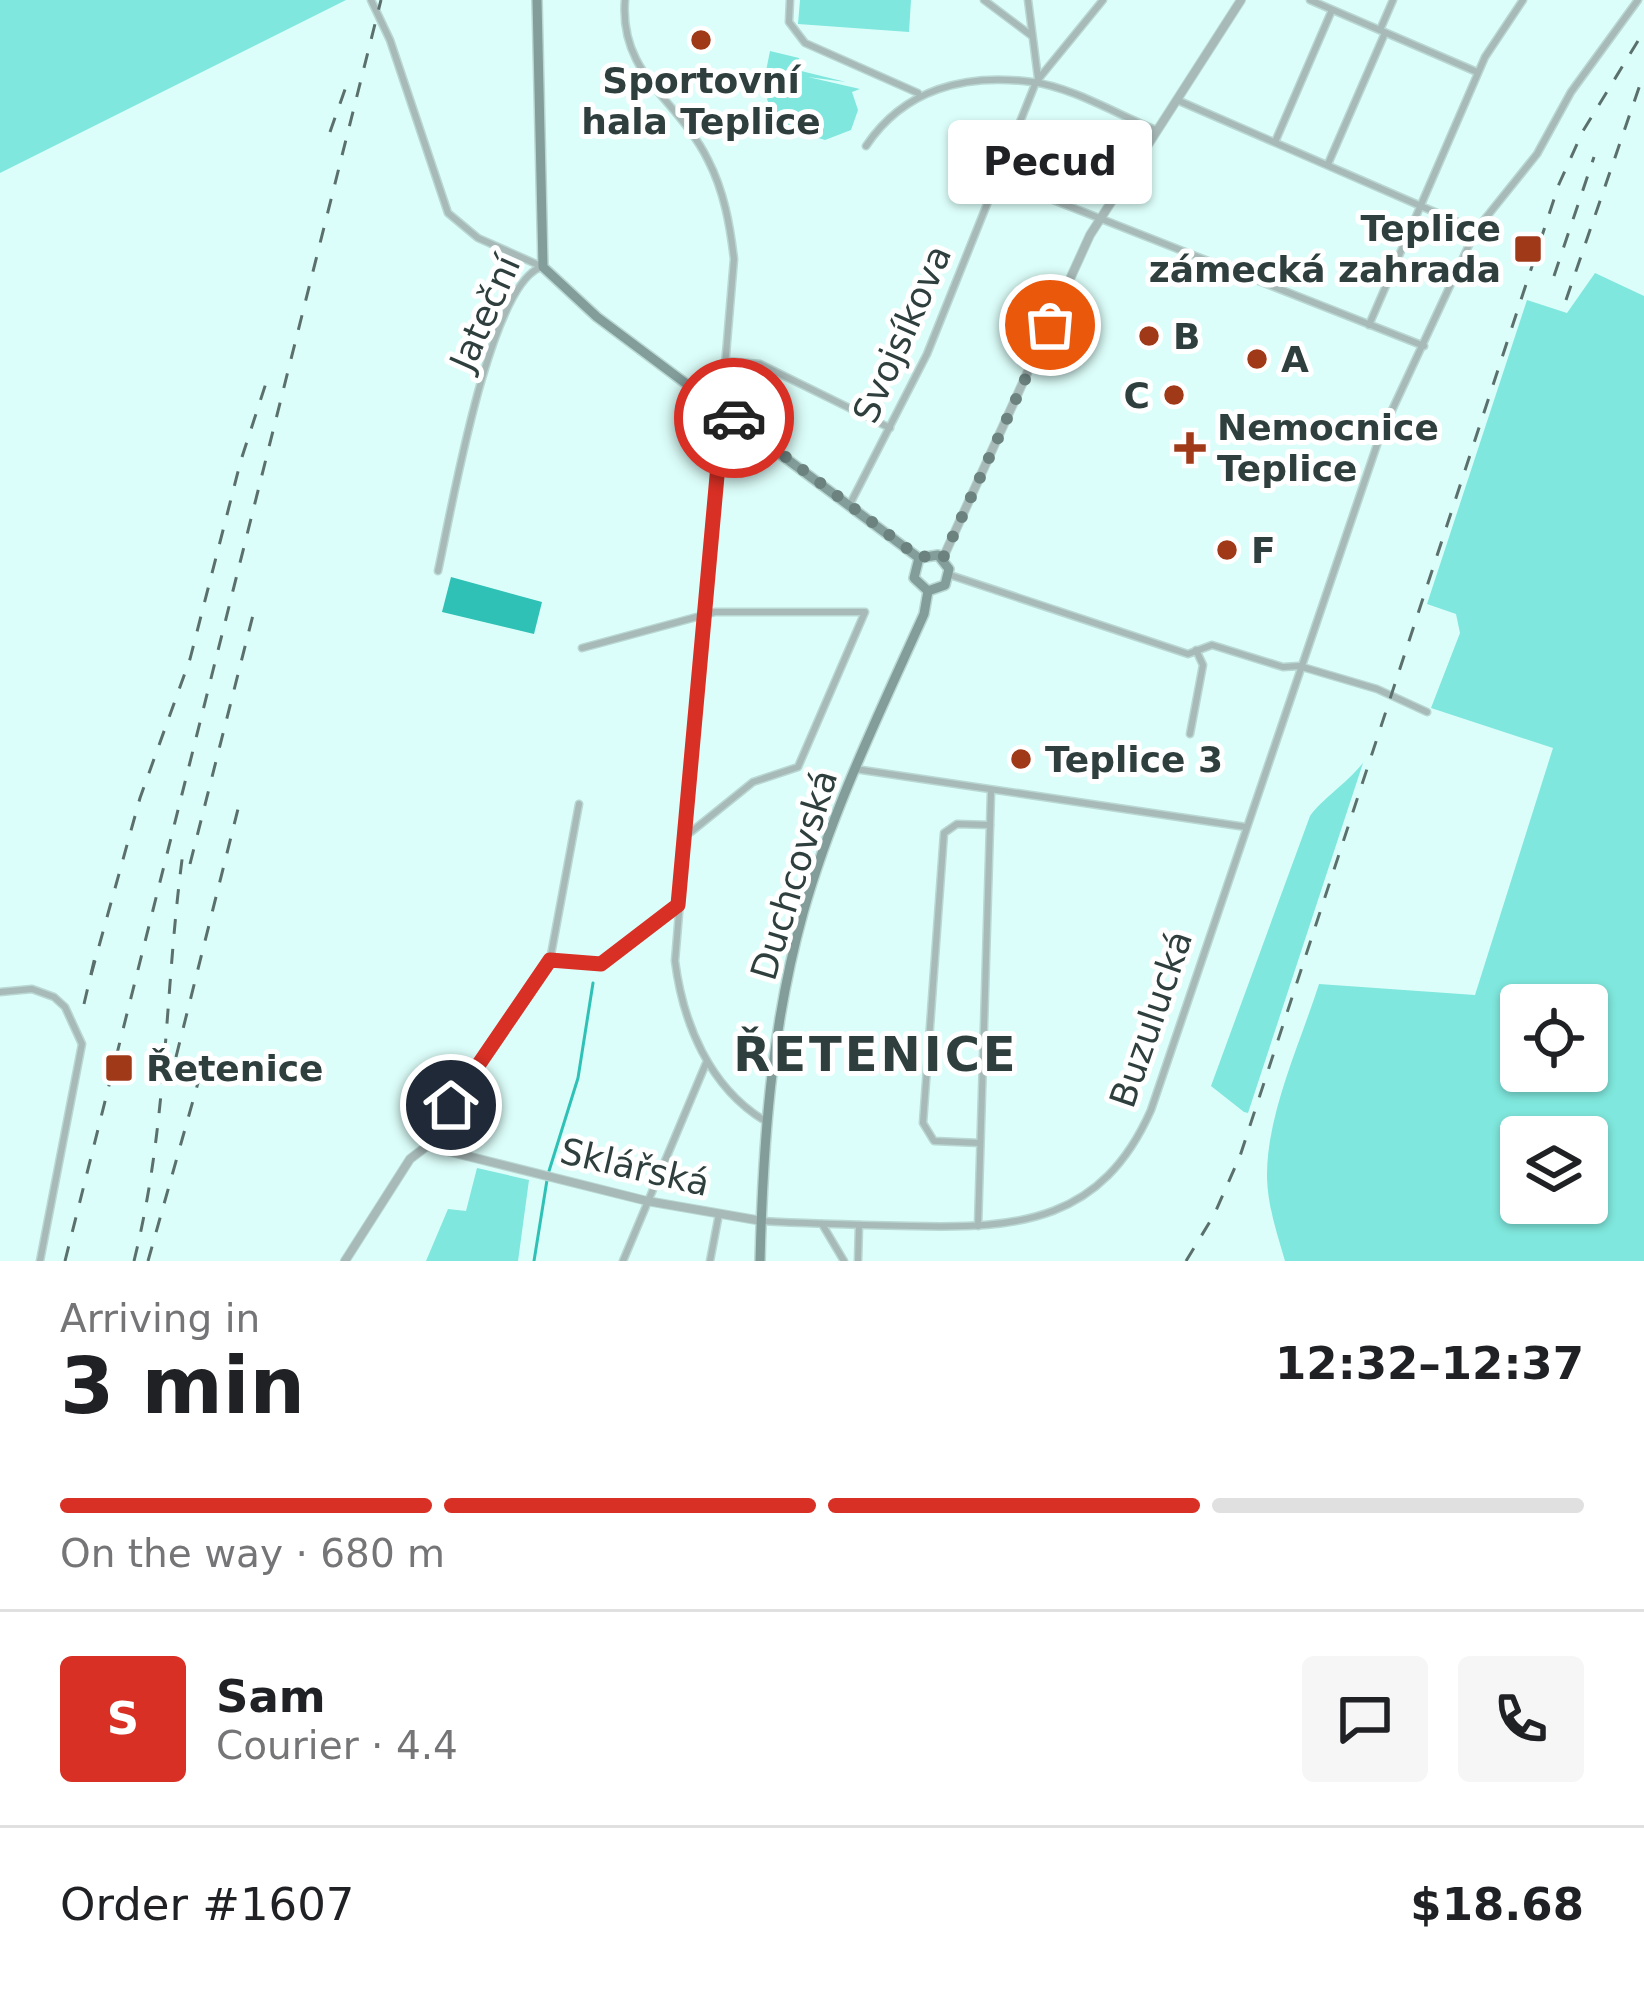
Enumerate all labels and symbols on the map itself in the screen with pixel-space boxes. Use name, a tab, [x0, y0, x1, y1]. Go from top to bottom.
marker: Sportovní hala Teplice	[688, 27, 714, 53]
place label: Sportovní hala Teplice	[581, 60, 821, 142]
callout: Pecud	[948, 121, 1152, 205]
place label: Teplice zámecká zahrada	[1149, 208, 1501, 290]
marker: Teplice zámecká zahrada	[1512, 233, 1544, 265]
street label: Svojsíkova	[845, 239, 959, 429]
street label: Jateční	[441, 248, 529, 379]
pin	[999, 274, 1101, 376]
place label: B	[1173, 316, 1200, 357]
marker: B	[1136, 323, 1162, 349]
place label: A	[1281, 339, 1309, 380]
marker: A	[1244, 346, 1270, 372]
courier	[674, 358, 794, 478]
place label: C	[1124, 375, 1150, 416]
marker: C	[1161, 382, 1187, 408]
place label: Nemocnice Teplice	[1217, 407, 1439, 489]
marker: Nemocnice Teplice	[1174, 432, 1206, 464]
place label: F	[1251, 530, 1276, 571]
marker: F	[1214, 537, 1240, 563]
place label: Teplice 3	[1045, 739, 1223, 780]
marker: Teplice 3	[1008, 746, 1034, 772]
street label: Duchcovská	[743, 765, 845, 985]
street label: Buzulucká	[1102, 925, 1200, 1113]
district label: ŘETENICE	[733, 1026, 1019, 1082]
place label: Řetenice	[146, 1048, 324, 1089]
marker: Řetenice	[103, 1052, 135, 1084]
pin	[400, 1054, 502, 1156]
street label: Sklářská	[557, 1130, 713, 1204]

